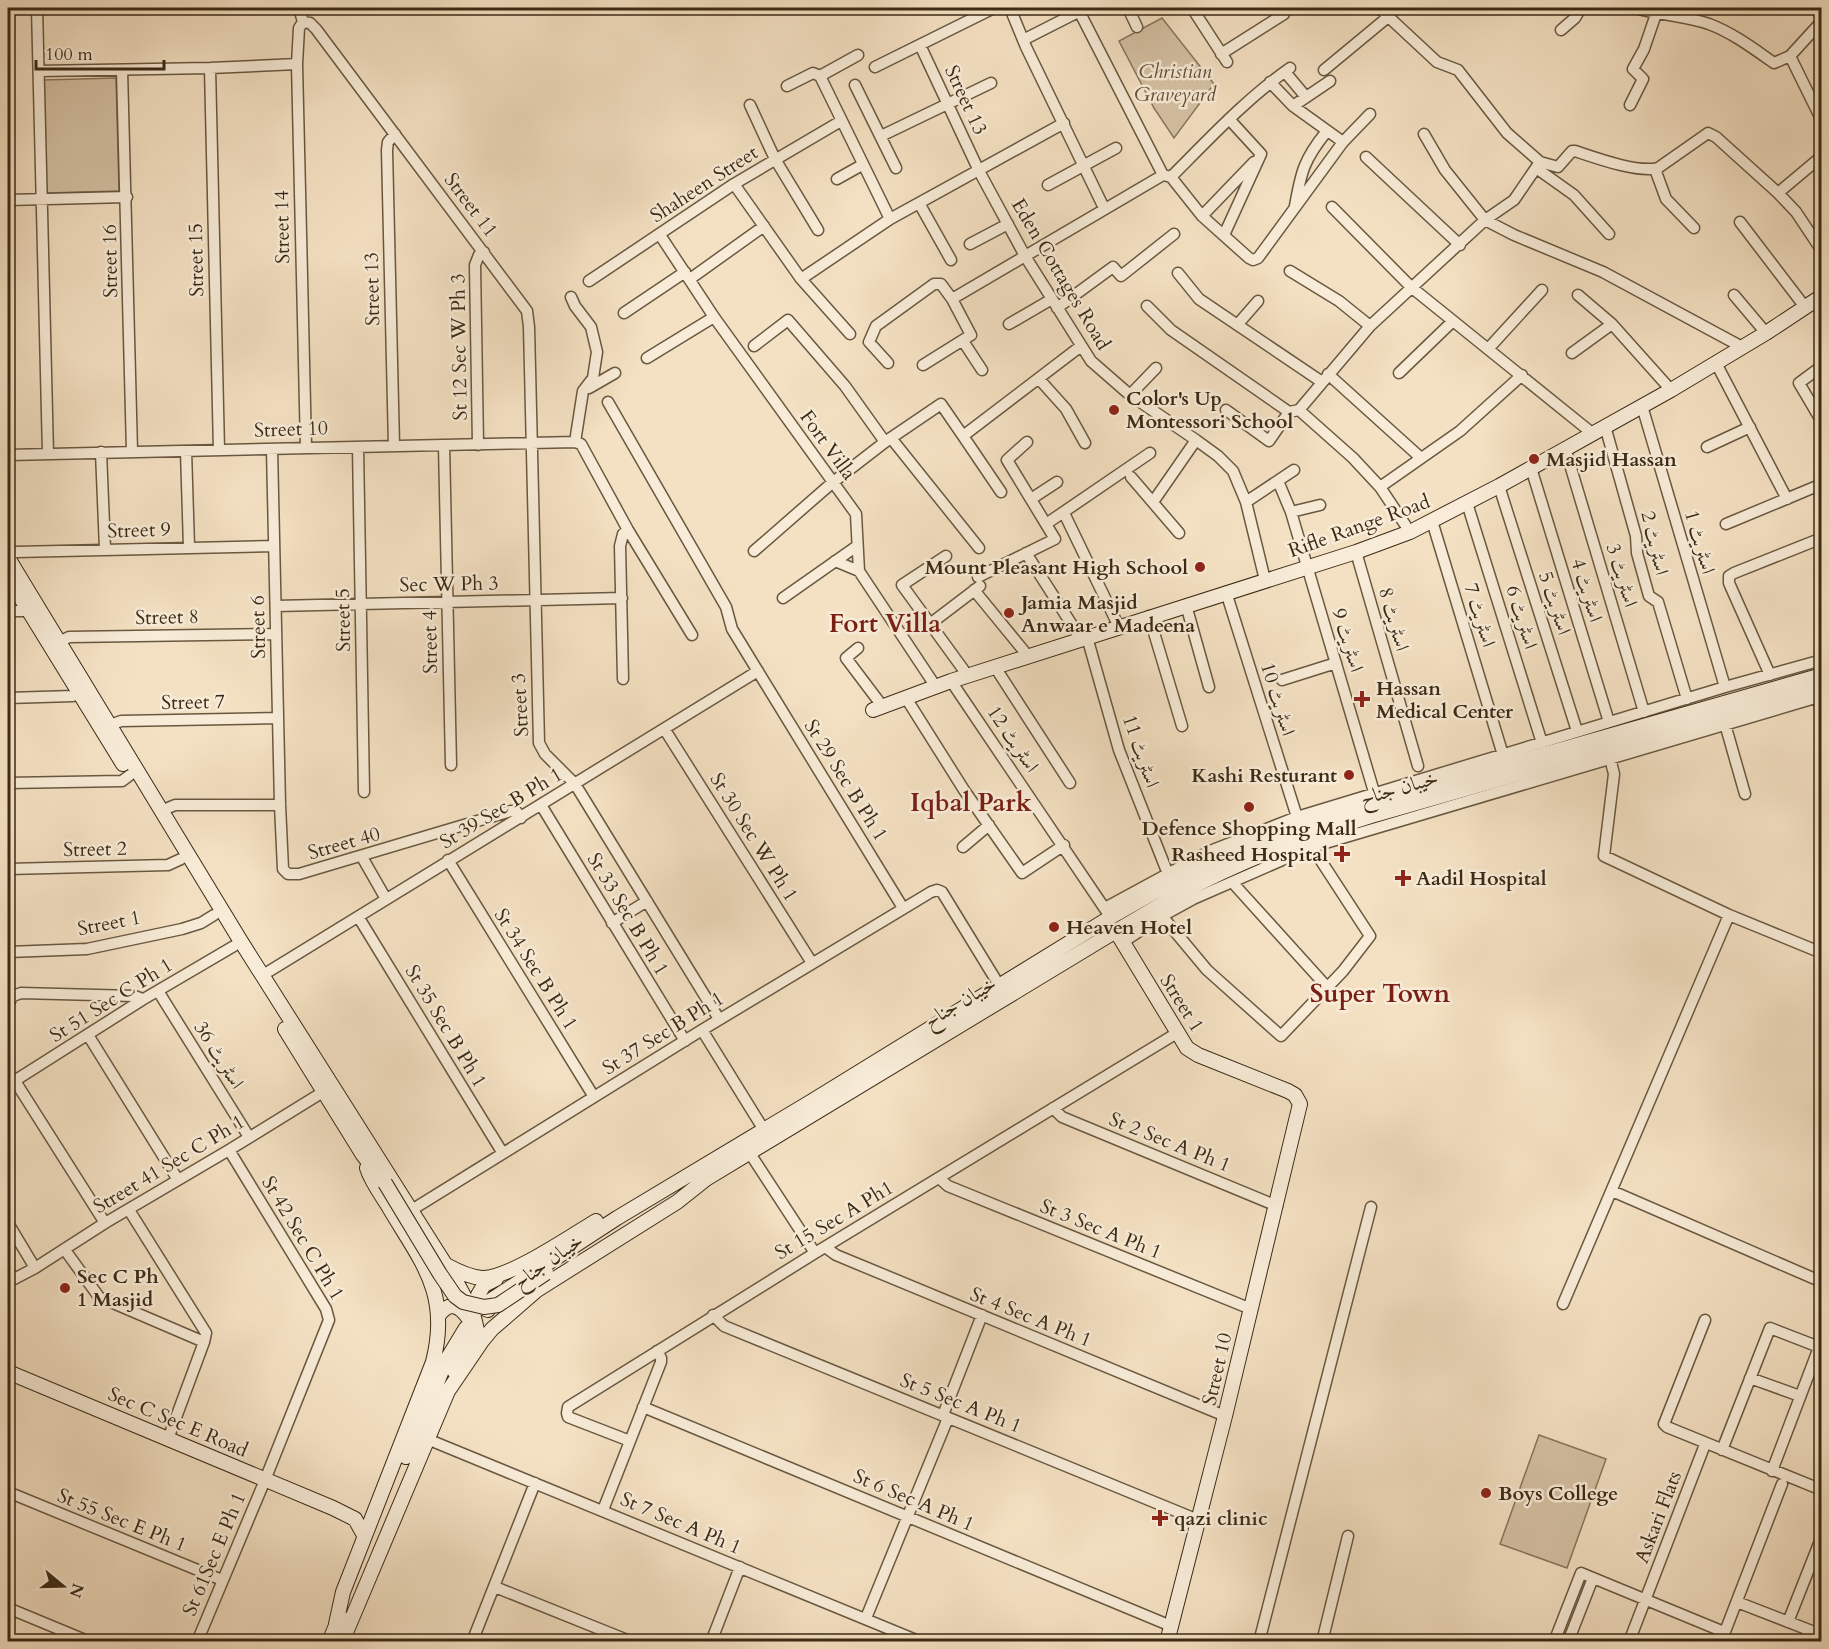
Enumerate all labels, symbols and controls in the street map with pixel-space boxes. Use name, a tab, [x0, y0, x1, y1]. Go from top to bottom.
scale bar	[36, 33, 164, 71]
text: 100 m	[45, 42, 93, 67]
park label: Christian Graveyard	[1134, 58, 1217, 108]
street label: Street 13	[938, 61, 994, 139]
street label: Shaheen Street	[645, 139, 764, 229]
street label: Street 11	[438, 167, 504, 243]
street label: Street 14	[268, 190, 296, 264]
street label: Eden Cottages Road	[1005, 193, 1117, 355]
street label: Street 15	[182, 223, 210, 297]
street label: Street 16	[96, 224, 124, 298]
street label: Street 13	[358, 252, 386, 326]
street label: St 12 Sec W Ph 3	[444, 273, 474, 421]
place label: Color's Up Montessori School	[1126, 385, 1293, 435]
marker: Color's Up Montessori School	[1107, 403, 1121, 417]
street label: Fort Villa	[793, 405, 863, 486]
street label: Street 10	[254, 414, 328, 444]
place label: Masjid Hassan	[1546, 446, 1677, 473]
marker: Masjid Hassan	[1527, 452, 1541, 466]
street label: Rifle Range Road	[1284, 488, 1434, 564]
street label: اسٹریٹ 1	[1678, 507, 1722, 577]
street label: اسٹریٹ 2	[1634, 508, 1676, 578]
street label: Street 9	[107, 515, 171, 545]
street label: اسٹریٹ 3	[1600, 540, 1644, 610]
place label: Mount Pleasant High School	[925, 554, 1188, 581]
street label: اسٹریٹ 4	[1565, 555, 1609, 625]
marker: Mount Pleasant High School	[1193, 560, 1207, 574]
street label: اسٹریٹ 5	[1532, 568, 1578, 638]
street label: Sec W Ph 3	[399, 570, 499, 598]
street label: اسٹریٹ 7	[1458, 580, 1502, 650]
street label: اسٹریٹ 6	[1500, 582, 1544, 652]
street label: اسٹریٹ 8	[1372, 584, 1416, 654]
street label: Street 5	[329, 588, 357, 652]
place label: Jamia Masjid Anwaar e Madeena	[1018, 589, 1195, 639]
street label: Street 6	[244, 595, 272, 659]
street label: Street 8	[135, 603, 199, 631]
street label: اسٹریٹ 9	[1326, 605, 1370, 675]
district label: Fort Villa	[829, 606, 941, 641]
marker: Jamia Masjid Anwaar e Madeena	[1002, 606, 1016, 620]
street label: Street 4	[416, 610, 444, 674]
street label: اسٹریٹ 10	[1254, 659, 1302, 739]
street label: Street 3	[505, 672, 535, 738]
place label: Hassan Medical Center	[1376, 675, 1514, 725]
street label: Street 7	[161, 688, 225, 716]
marker: Hassan Medical Center	[1353, 690, 1371, 708]
street label: اسٹریٹ 12	[981, 700, 1045, 778]
street label: اسٹریٹ 11	[1116, 711, 1166, 791]
street label: St 29 Sec B Ph 1	[798, 714, 894, 846]
street label: St 39 Sec B Ph 1	[435, 761, 567, 855]
place label: Kashi Resturant	[1191, 762, 1337, 789]
street label: خیبان جناح	[1357, 764, 1442, 816]
street label: St 30 Sec W Ph 1	[704, 767, 804, 907]
marker: Kashi Resturant	[1342, 768, 1356, 782]
district label: Iqbal Park	[910, 785, 1033, 820]
marker: Defence Shopping Mall	[1242, 800, 1256, 814]
place label: Defence Shopping Mall	[1142, 815, 1357, 842]
street label: Street 40	[305, 820, 383, 866]
street label: Street 2	[63, 835, 127, 863]
place label: Rasheed Hospital	[1171, 841, 1328, 868]
marker: Rasheed Hospital	[1333, 845, 1351, 863]
street label: St 33 Sec B Ph 1	[581, 848, 675, 980]
place label: Aadil Hospital	[1416, 865, 1547, 892]
marker: Aadil Hospital	[1394, 869, 1412, 887]
street label: St 34 Sec B Ph 1	[488, 903, 584, 1035]
street label: Street 1	[75, 904, 143, 942]
place label: Heaven Hotel	[1066, 914, 1192, 941]
marker: Heaven Hotel	[1047, 920, 1061, 934]
street label: St 51 Sec C Ph 1	[44, 951, 178, 1049]
street label: St 35 Sec B Ph 1	[399, 960, 493, 1092]
street label: Street 1	[1154, 969, 1210, 1037]
street label: خیبان جناح	[919, 970, 1003, 1038]
district label: Super Town	[1310, 976, 1451, 1011]
street label: St 37 Sec B Ph 1	[597, 985, 729, 1081]
street label: اسٹریٹ 36	[188, 1016, 250, 1094]
street label: St 2 Sec A Ph 1	[1105, 1105, 1235, 1179]
street label: Street 41 Sec C Ph 1	[88, 1108, 250, 1220]
street label: St 42 Sec C Ph 1	[255, 1171, 351, 1305]
street label: St 15 Sec A Ph1	[770, 1174, 898, 1266]
street label: St 3 Sec A Ph 1	[1036, 1192, 1166, 1266]
street label: خیبان جناح	[507, 1227, 591, 1298]
place label: Sec C Ph 1 Masjid	[77, 1263, 159, 1313]
street label: St 4 Sec A Ph 1	[966, 1280, 1096, 1354]
marker: Sec C Ph 1 Masjid	[58, 1281, 72, 1295]
street label: Street 10	[1196, 1330, 1238, 1408]
street label: St 5 Sec A Ph 1	[896, 1366, 1026, 1440]
street label: Sec C Sec E Road	[104, 1380, 252, 1464]
street label: St 6 Sec A Ph 1	[849, 1462, 979, 1538]
street label: Askari Flats	[1628, 1467, 1688, 1567]
place label: Boys College	[1498, 1480, 1618, 1507]
street label: St 55 Sec E Ph 1	[53, 1482, 191, 1558]
street label: St 7 Sec A Ph 1	[616, 1485, 746, 1561]
marker: Boys College	[1479, 1486, 1493, 1500]
street label: St 61Sec E Ph 1	[176, 1488, 252, 1620]
place label: qazi clinic	[1174, 1505, 1268, 1532]
marker: qazi clinic	[1151, 1509, 1169, 1527]
north arrow	[33, 1556, 93, 1616]
text: N	[64, 1580, 89, 1601]

